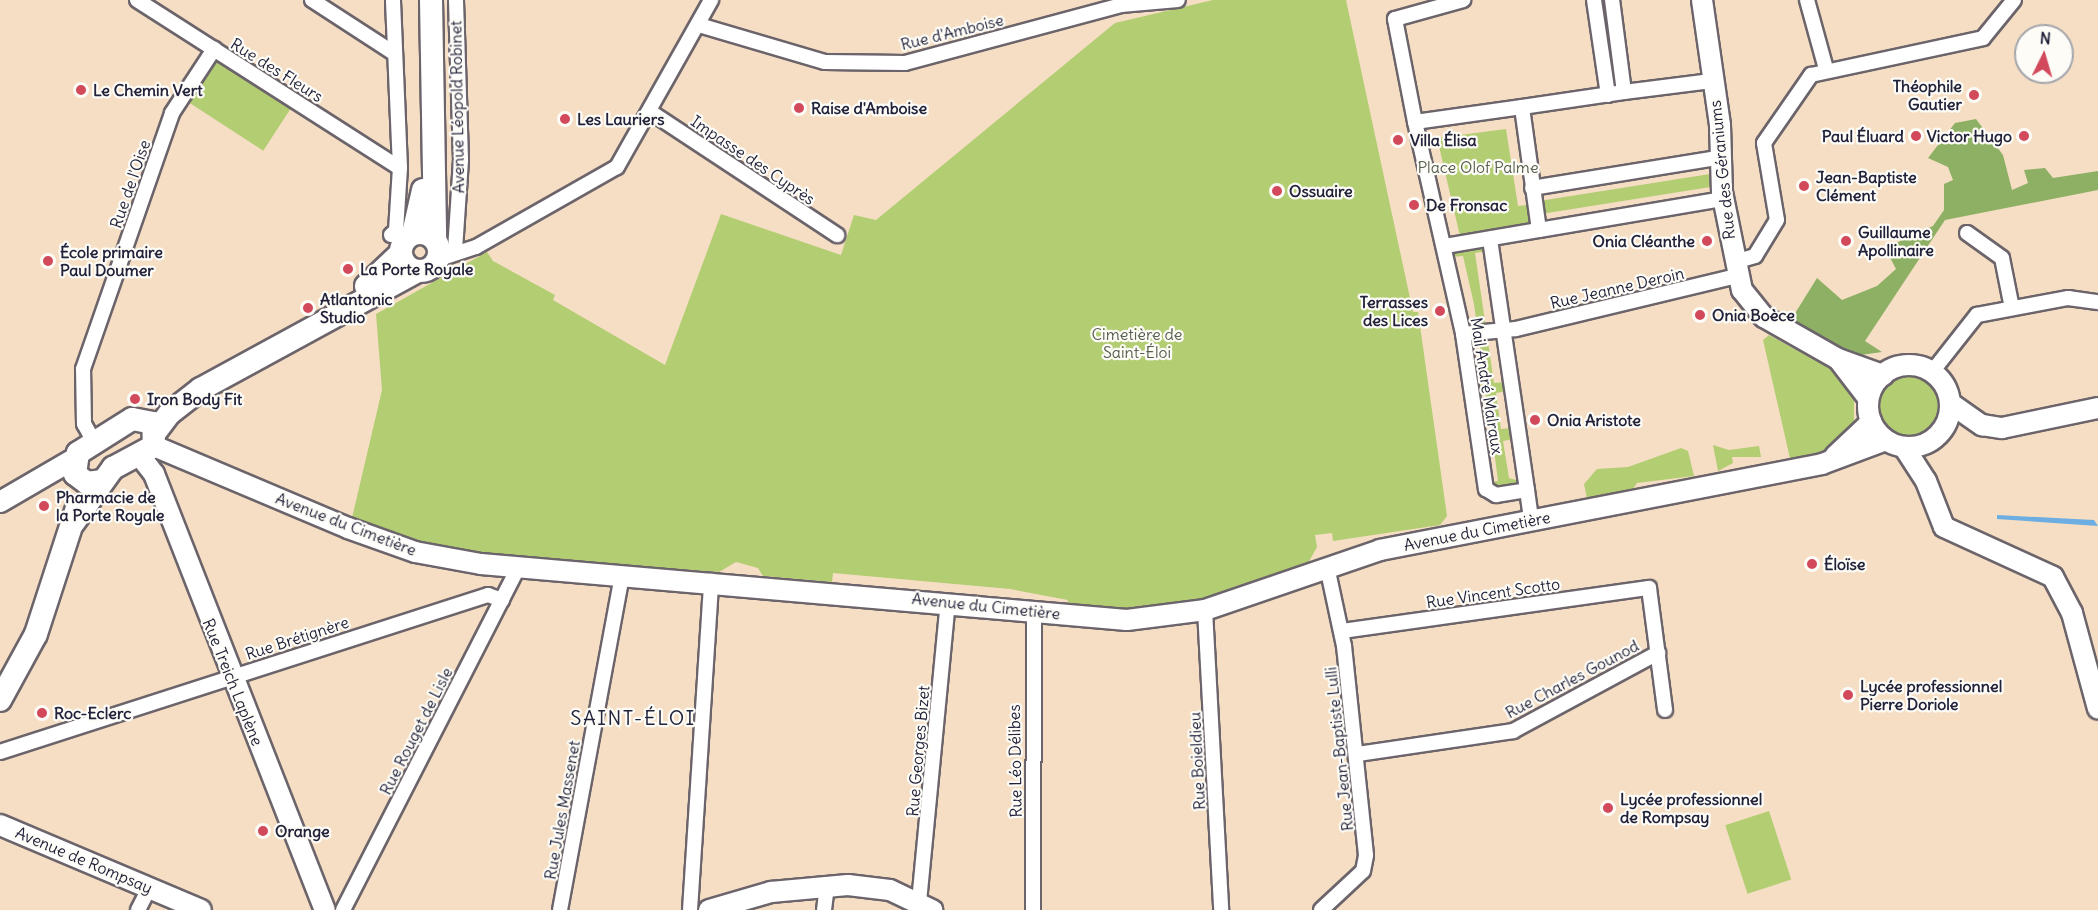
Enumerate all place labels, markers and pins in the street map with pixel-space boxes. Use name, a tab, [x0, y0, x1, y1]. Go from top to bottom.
place label: Théophile Gautier	[1893, 76, 1962, 114]
place label: Le Chemin Vert	[93, 80, 203, 100]
marker: Le Chemin Vert	[74, 83, 88, 97]
marker: Théophile Gautier	[1967, 88, 1981, 102]
place label: Raise d'Amboise	[811, 98, 927, 118]
marker: Raise d'Amboise	[792, 101, 806, 115]
place label: Les Lauriers	[577, 109, 664, 129]
marker: Les Lauriers	[558, 112, 572, 126]
place label: Paul Éluard	[1822, 126, 1904, 146]
place label: Victor Hugo	[1927, 126, 2012, 146]
marker: Paul Éluard	[1909, 129, 1923, 143]
marker: Victor Hugo	[2017, 129, 2031, 143]
place label: Villa Élisa	[1410, 130, 1477, 150]
marker: Villa Élisa	[1391, 133, 1405, 147]
place label: Jean-Baptiste Clément	[1816, 167, 1917, 205]
marker: Jean-Baptiste Clément	[1797, 179, 1811, 193]
place label: Ossuaire	[1289, 181, 1353, 201]
marker: Ossuaire	[1270, 184, 1284, 198]
place label: De Fronsac	[1426, 195, 1507, 215]
marker: De Fronsac	[1407, 198, 1421, 212]
place label: Guillaume Apollinaire	[1858, 222, 1934, 260]
place label: Onia Cléanthe	[1593, 231, 1695, 251]
marker: Onia Cléanthe	[1700, 234, 1714, 248]
marker: Guillaume Apollinaire	[1839, 234, 1853, 248]
place label: École primaire Paul Doumer	[60, 242, 163, 280]
marker: École primaire Paul Doumer	[41, 254, 55, 268]
place label: La Porte Royale	[360, 259, 473, 279]
marker: La Porte Royale	[341, 262, 355, 276]
place label: Atlantonic Studio	[320, 289, 393, 327]
place label: Terrasses des Lices	[1360, 292, 1428, 330]
marker: Atlantonic Studio	[301, 301, 315, 315]
marker: Terrasses des Lices	[1433, 304, 1447, 318]
place label: Onia Boèce	[1712, 305, 1795, 325]
marker: Onia Boèce	[1693, 308, 1707, 322]
place label: Iron Body Fit	[147, 389, 242, 409]
marker: Iron Body Fit	[128, 392, 142, 406]
place label: Onia Aristote	[1547, 410, 1641, 430]
marker: Onia Aristote	[1528, 413, 1542, 427]
place label: Pharmacie de la Porte Royale	[56, 487, 164, 525]
marker: Pharmacie de la Porte Royale	[37, 499, 51, 513]
place label: Éloïse	[1824, 554, 1865, 574]
marker: Éloïse	[1805, 557, 1819, 571]
place label: Lycée professionnel Pierre Doriole	[1860, 676, 2002, 714]
marker: Lycée professionnel Pierre Doriole	[1841, 688, 1855, 702]
place label: Roc-Eclerc	[54, 703, 131, 723]
marker: Roc-Eclerc	[35, 706, 49, 720]
place label: Lycée professionnel de Rompsay	[1620, 789, 1762, 827]
marker: Lycée professionnel de Rompsay	[1601, 801, 1615, 815]
place label: Orange	[275, 821, 330, 841]
marker: Orange	[256, 824, 270, 838]

